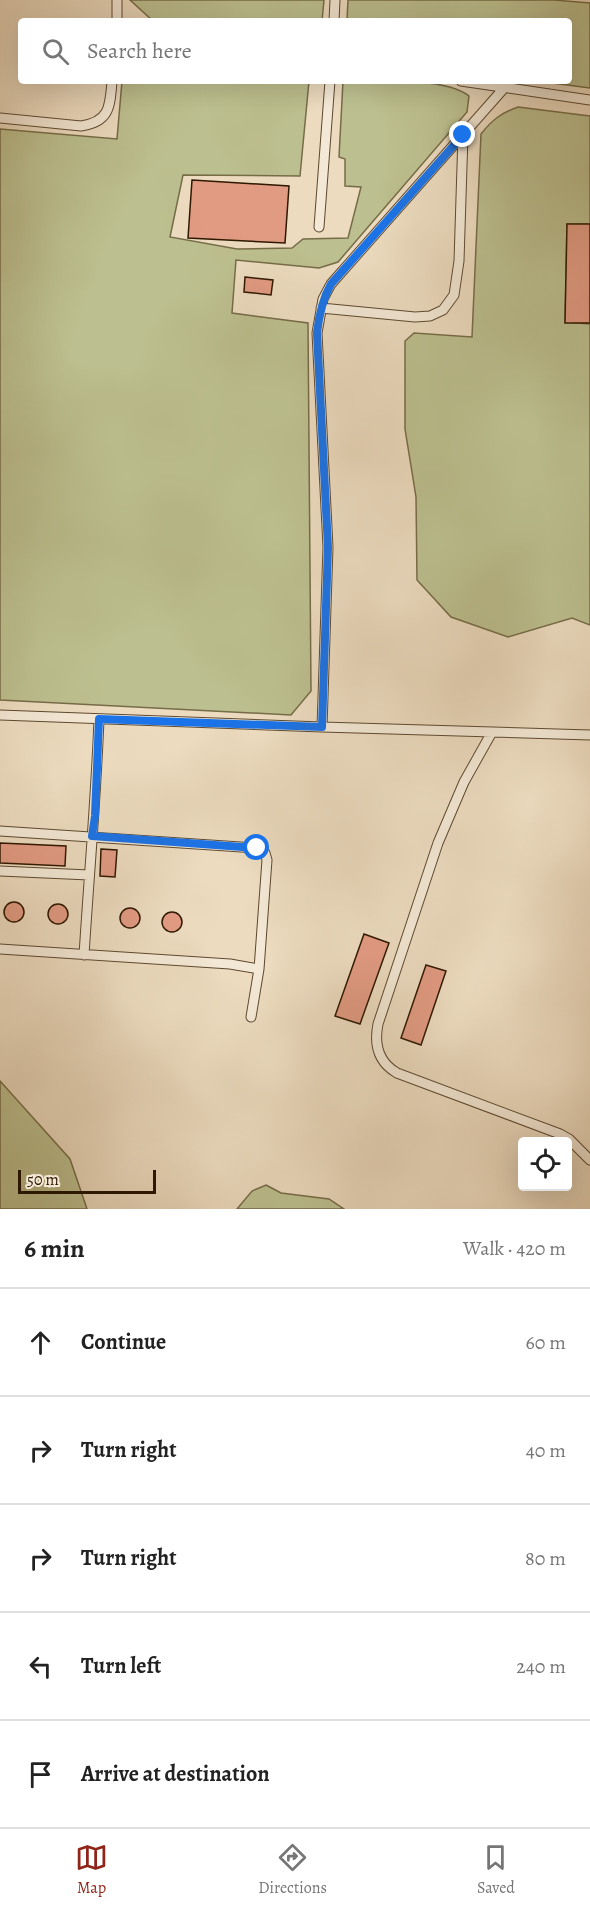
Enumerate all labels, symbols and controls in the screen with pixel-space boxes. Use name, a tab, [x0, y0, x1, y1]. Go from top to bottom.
search box	[18, 18, 572, 84]
icon: search	[39, 35, 72, 68]
text: Search here	[87, 36, 192, 66]
route end	[449, 121, 475, 147]
route start	[243, 834, 269, 860]
map controls	[518, 1137, 572, 1191]
button: locate	[518, 1137, 572, 1191]
scale bar	[18, 1167, 156, 1194]
text: 50 m	[27, 1169, 59, 1191]
text: 6 min	[24, 1231, 85, 1266]
text: Walk · 420 m	[463, 1235, 566, 1262]
icon: ahead	[24, 1326, 57, 1359]
text: Continue	[81, 1327, 166, 1357]
text: 60 m	[526, 1329, 566, 1356]
icon: right	[24, 1434, 57, 1467]
text: Turn right	[81, 1435, 177, 1465]
text: 40 m	[526, 1437, 566, 1464]
icon: right	[24, 1542, 57, 1575]
text: Turn right	[81, 1543, 177, 1573]
text: 80 m	[525, 1545, 566, 1572]
icon: left	[24, 1650, 57, 1683]
text: Turn left	[81, 1651, 161, 1681]
text: 240 m	[516, 1653, 566, 1680]
icon: arrive	[24, 1758, 57, 1791]
text: Arrive at destination	[81, 1759, 270, 1789]
tab: Map	[75, 1841, 108, 1899]
tab: Directions	[258, 1841, 327, 1899]
tab: Saved	[477, 1841, 515, 1899]

